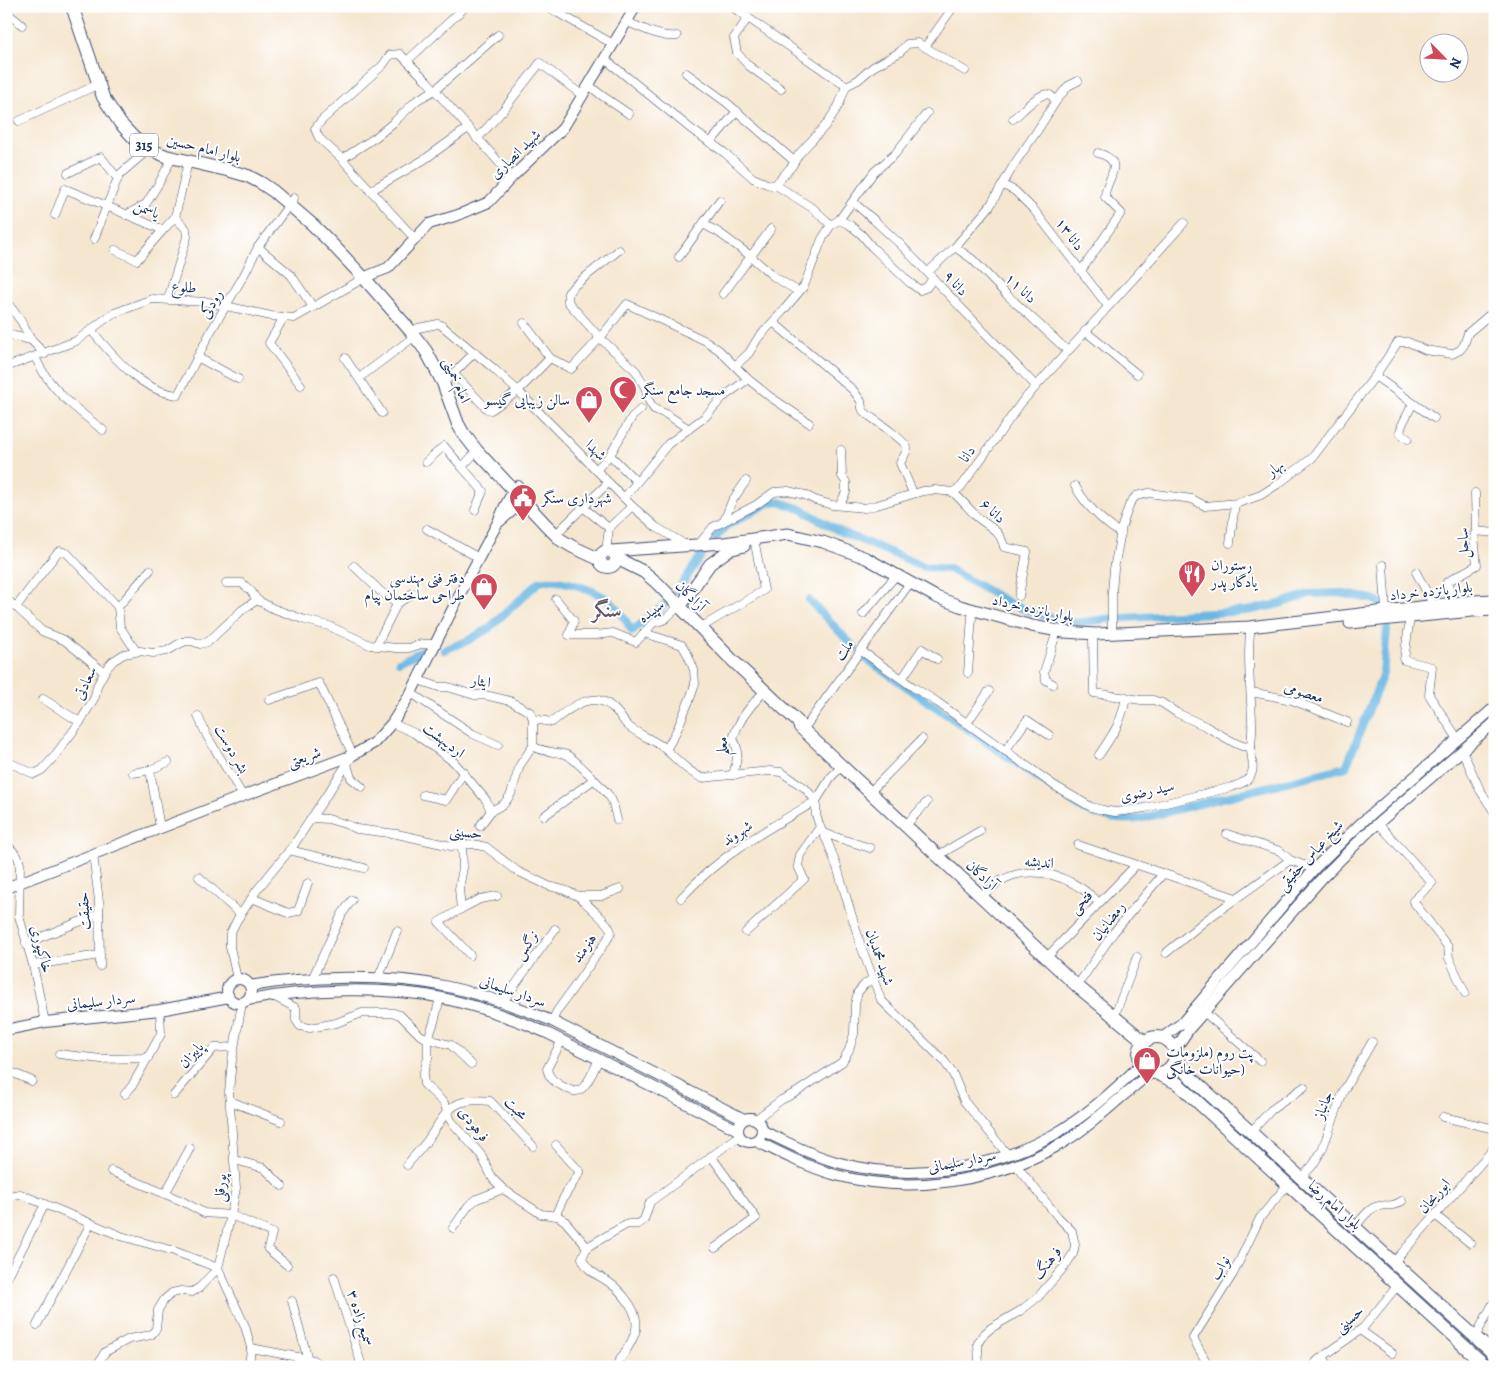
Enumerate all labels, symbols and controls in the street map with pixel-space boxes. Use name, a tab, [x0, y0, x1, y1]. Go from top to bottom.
north arrow	[1418, 32, 1468, 82]
text: N	[1445, 55, 1466, 72]
street label: شهید انصاری	[485, 125, 545, 183]
street label: بلوار امام حسین	[164, 129, 243, 170]
road number: 315	[130, 134, 158, 156]
street label: یاسمن	[131, 195, 164, 224]
street label: دانا ۱۳	[1051, 213, 1089, 255]
street label: دانا ۹	[939, 266, 973, 300]
street label: دانا ۱۱	[1001, 268, 1041, 308]
street label: طلوع	[171, 276, 197, 301]
street label: رودکی	[195, 286, 227, 322]
street label: امام خمینی	[436, 354, 476, 407]
mosque icon: مسجد جامع سنگر	[608, 375, 638, 414]
place label: مسجد جامع سنگر	[640, 380, 725, 404]
shop icon: سالن زیبایی گیسو	[574, 385, 604, 424]
place label: سالن زیبایی گیسو	[482, 390, 570, 410]
street label: شهدا	[581, 435, 611, 465]
street label: دانا	[954, 442, 980, 466]
street label: بهار	[1260, 455, 1288, 482]
public building icon: شهرداری سنگر	[508, 483, 538, 522]
place label: شهرداری سنگر	[540, 488, 612, 508]
street label: دانا ۶	[976, 494, 1010, 528]
street label: ساحل	[1452, 527, 1475, 559]
place label: رستوران یادگار پدر	[1209, 555, 1259, 593]
restaurant icon: رستوران یادگار پدر	[1177, 559, 1207, 598]
place label: دفتر فنی مهندسی طراحی ساختمان پیام	[364, 568, 465, 608]
shop icon: دفتر فنی مهندسی طراحی ساختمان پیام	[469, 572, 499, 611]
street label: آزادگان	[671, 576, 712, 617]
street label: بلوار پانزده خرداد	[1389, 577, 1474, 606]
street label: بلوار پانزده خرداد	[990, 590, 1076, 627]
street label: سپیده	[634, 594, 669, 628]
district label: سنگر	[590, 597, 622, 624]
street label: ملت	[829, 635, 859, 665]
street label: سعادتی	[68, 663, 102, 703]
street label: ایثار	[468, 669, 492, 692]
street label: معصومی	[1282, 676, 1326, 708]
street label: اردیبهشت	[419, 718, 469, 762]
street label: بشر دوست	[210, 721, 254, 778]
street label: معلم	[712, 737, 737, 755]
street label: شریعتی	[284, 742, 324, 773]
street label: سید رضوی	[1118, 775, 1176, 807]
street label: شهروند	[718, 815, 756, 851]
street label: شیخ عباس حقیقی	[1272, 815, 1351, 897]
street label: حسینی	[448, 820, 483, 845]
street label: اندیشه	[1023, 851, 1055, 873]
street label: آزادگان	[962, 855, 1003, 896]
street label: فتحی	[1065, 886, 1098, 919]
street label: حقیقت	[73, 891, 95, 931]
street label: رمضانیان	[1086, 897, 1130, 945]
street label: خاکپوری	[26, 923, 58, 975]
street label: نرگس	[509, 926, 543, 964]
street label: شهید محمدیان	[861, 926, 899, 988]
street label: هنرمند	[567, 929, 601, 967]
street label: سردار سلیمانی	[477, 970, 549, 1012]
street label: سردار سلیمانی	[66, 987, 136, 1015]
street label: پاییزان	[174, 1037, 210, 1073]
place label: پت روم (ملزومات حیوانات خانگی)	[1166, 1042, 1254, 1080]
shop icon: پت روم (ملزومات حیوانات خانگی)	[1132, 1046, 1162, 1085]
street label: جانباز	[1308, 1088, 1337, 1124]
street label: محبت	[500, 1092, 532, 1124]
street label: فرهودی	[454, 1102, 494, 1146]
street label: سردار سلیمانی	[926, 1145, 998, 1177]
street label: پورقلی	[209, 1172, 232, 1203]
street label: ابوریحان	[1413, 1174, 1455, 1218]
street label: بلوار امام رضا	[1302, 1176, 1366, 1237]
street label: فرهنگ	[1028, 1242, 1066, 1284]
street label: نواب	[1205, 1252, 1235, 1284]
street label: سمیع زاده ۳	[339, 1287, 379, 1350]
street label: حسینی	[1330, 1301, 1369, 1338]

